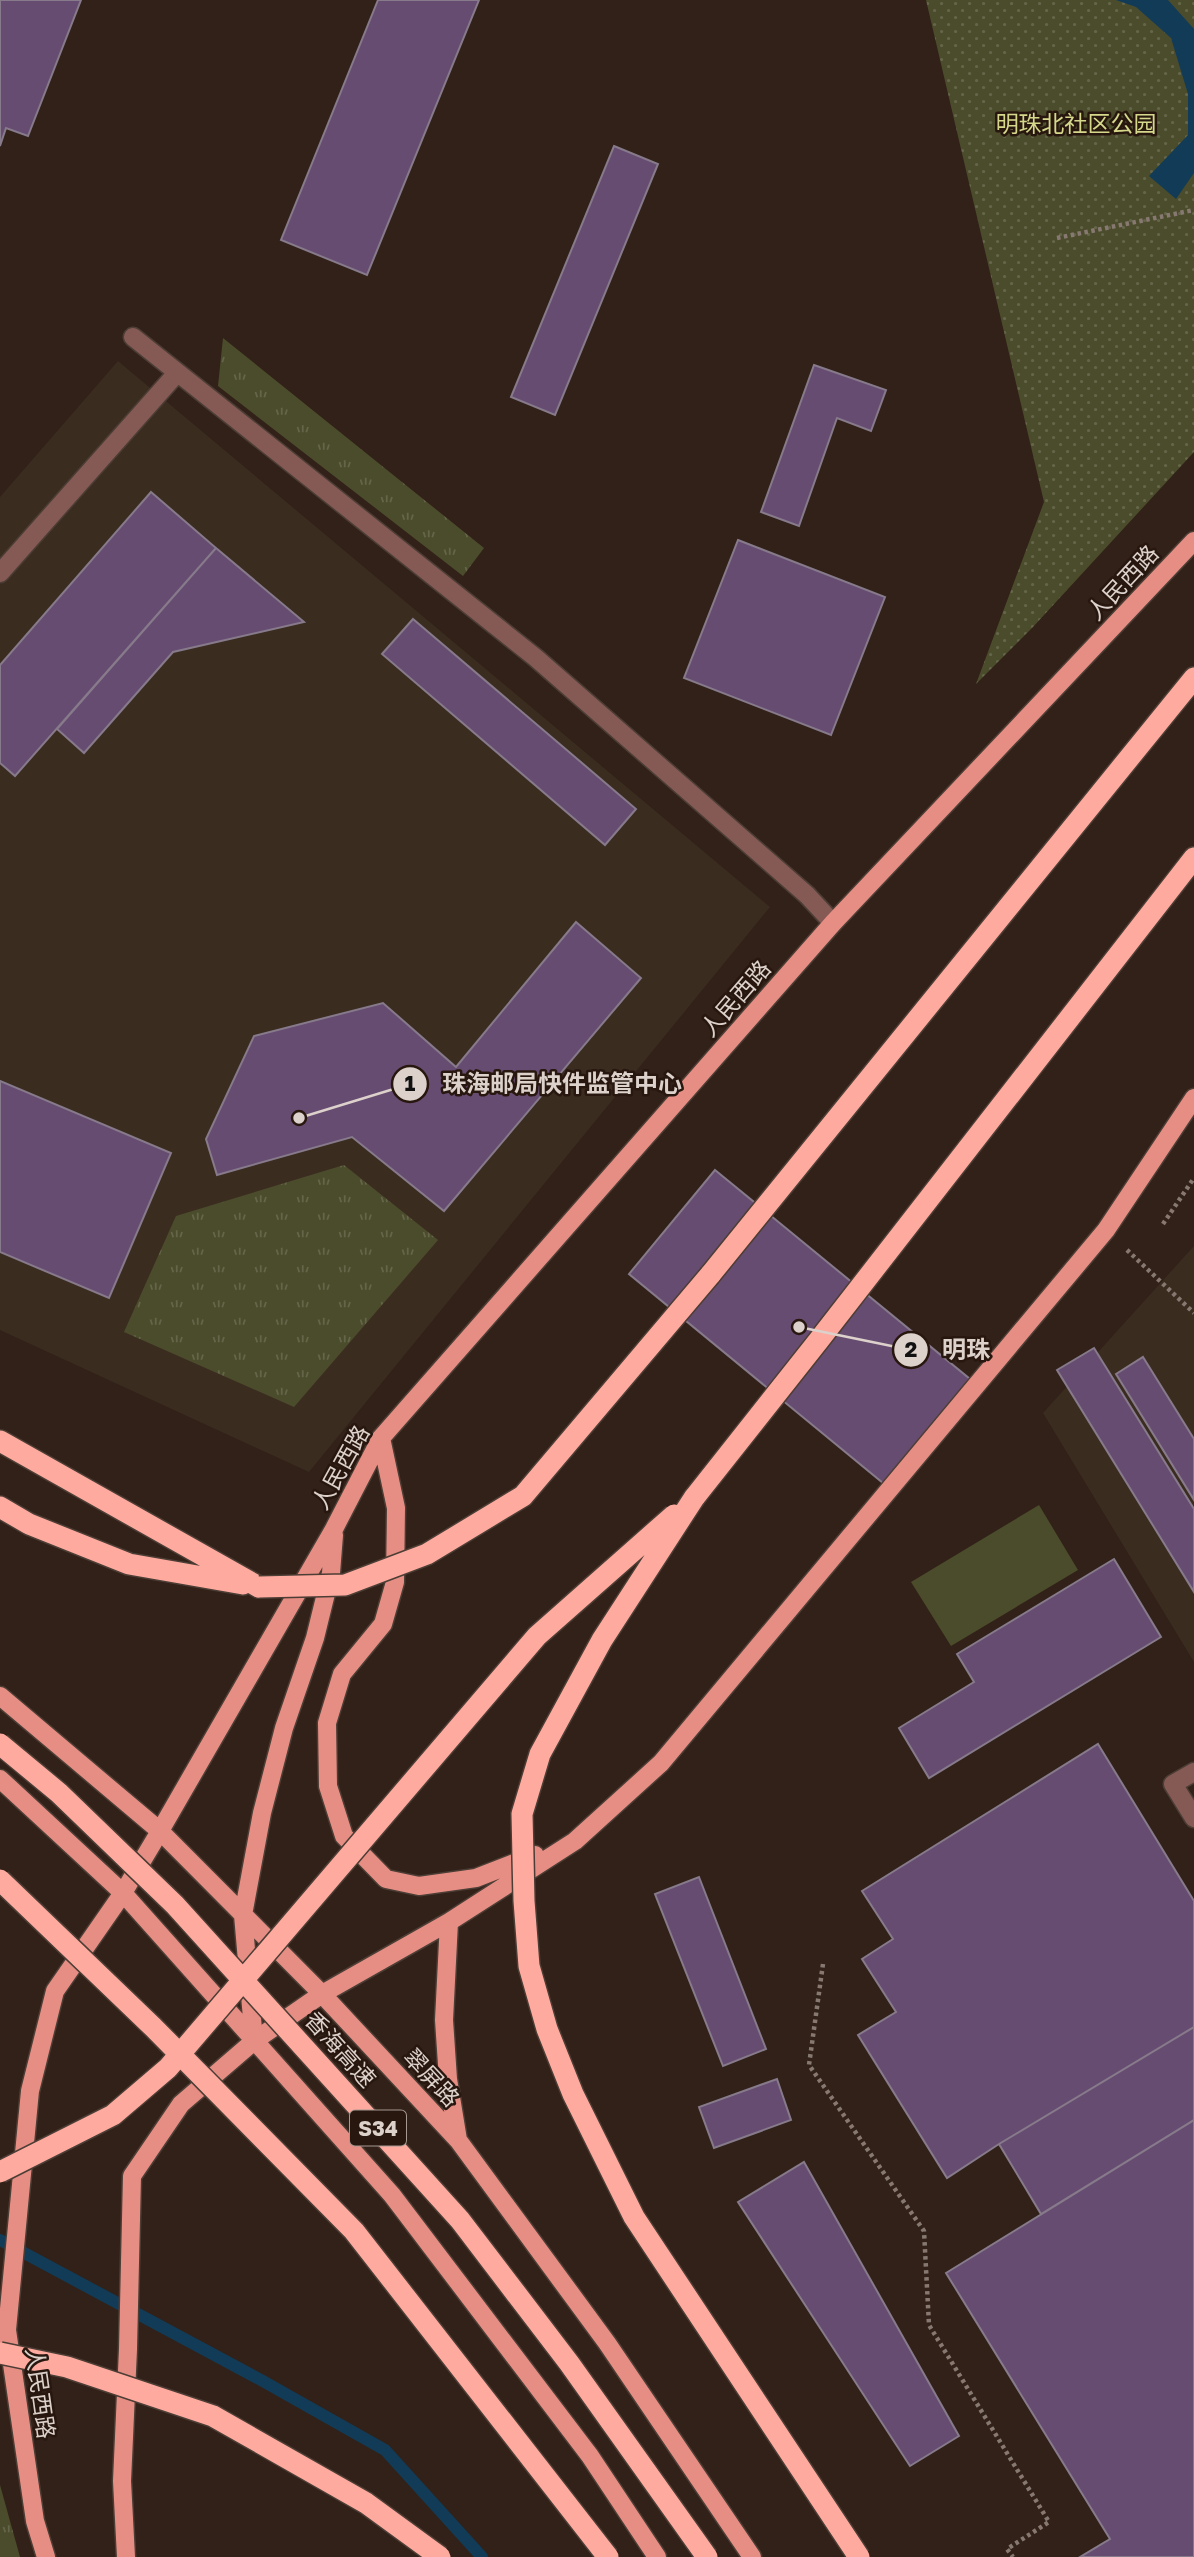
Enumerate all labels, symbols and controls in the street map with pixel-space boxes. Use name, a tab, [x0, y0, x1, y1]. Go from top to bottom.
park label: 明珠北社区公园	[996, 109, 1157, 137]
street label: 人民西路	[1080, 539, 1164, 625]
street label: 人民西路	[694, 954, 776, 1042]
callout: 珠海邮局快件监管中心	[393, 1062, 696, 1107]
text: 珠海邮局快件监管中心	[442, 1068, 682, 1097]
text: 1	[405, 1070, 416, 1096]
callout: 明珠	[893, 1327, 1004, 1372]
text: 明珠	[942, 1334, 991, 1363]
text: 2	[905, 1336, 918, 1362]
street label: 人民西路	[305, 1420, 375, 1514]
street label: 香海高速	[300, 2005, 382, 2093]
street label: 翠屏路	[398, 2042, 466, 2112]
road number: S34	[350, 2110, 406, 2146]
street label: 人民西路	[21, 2345, 61, 2441]

